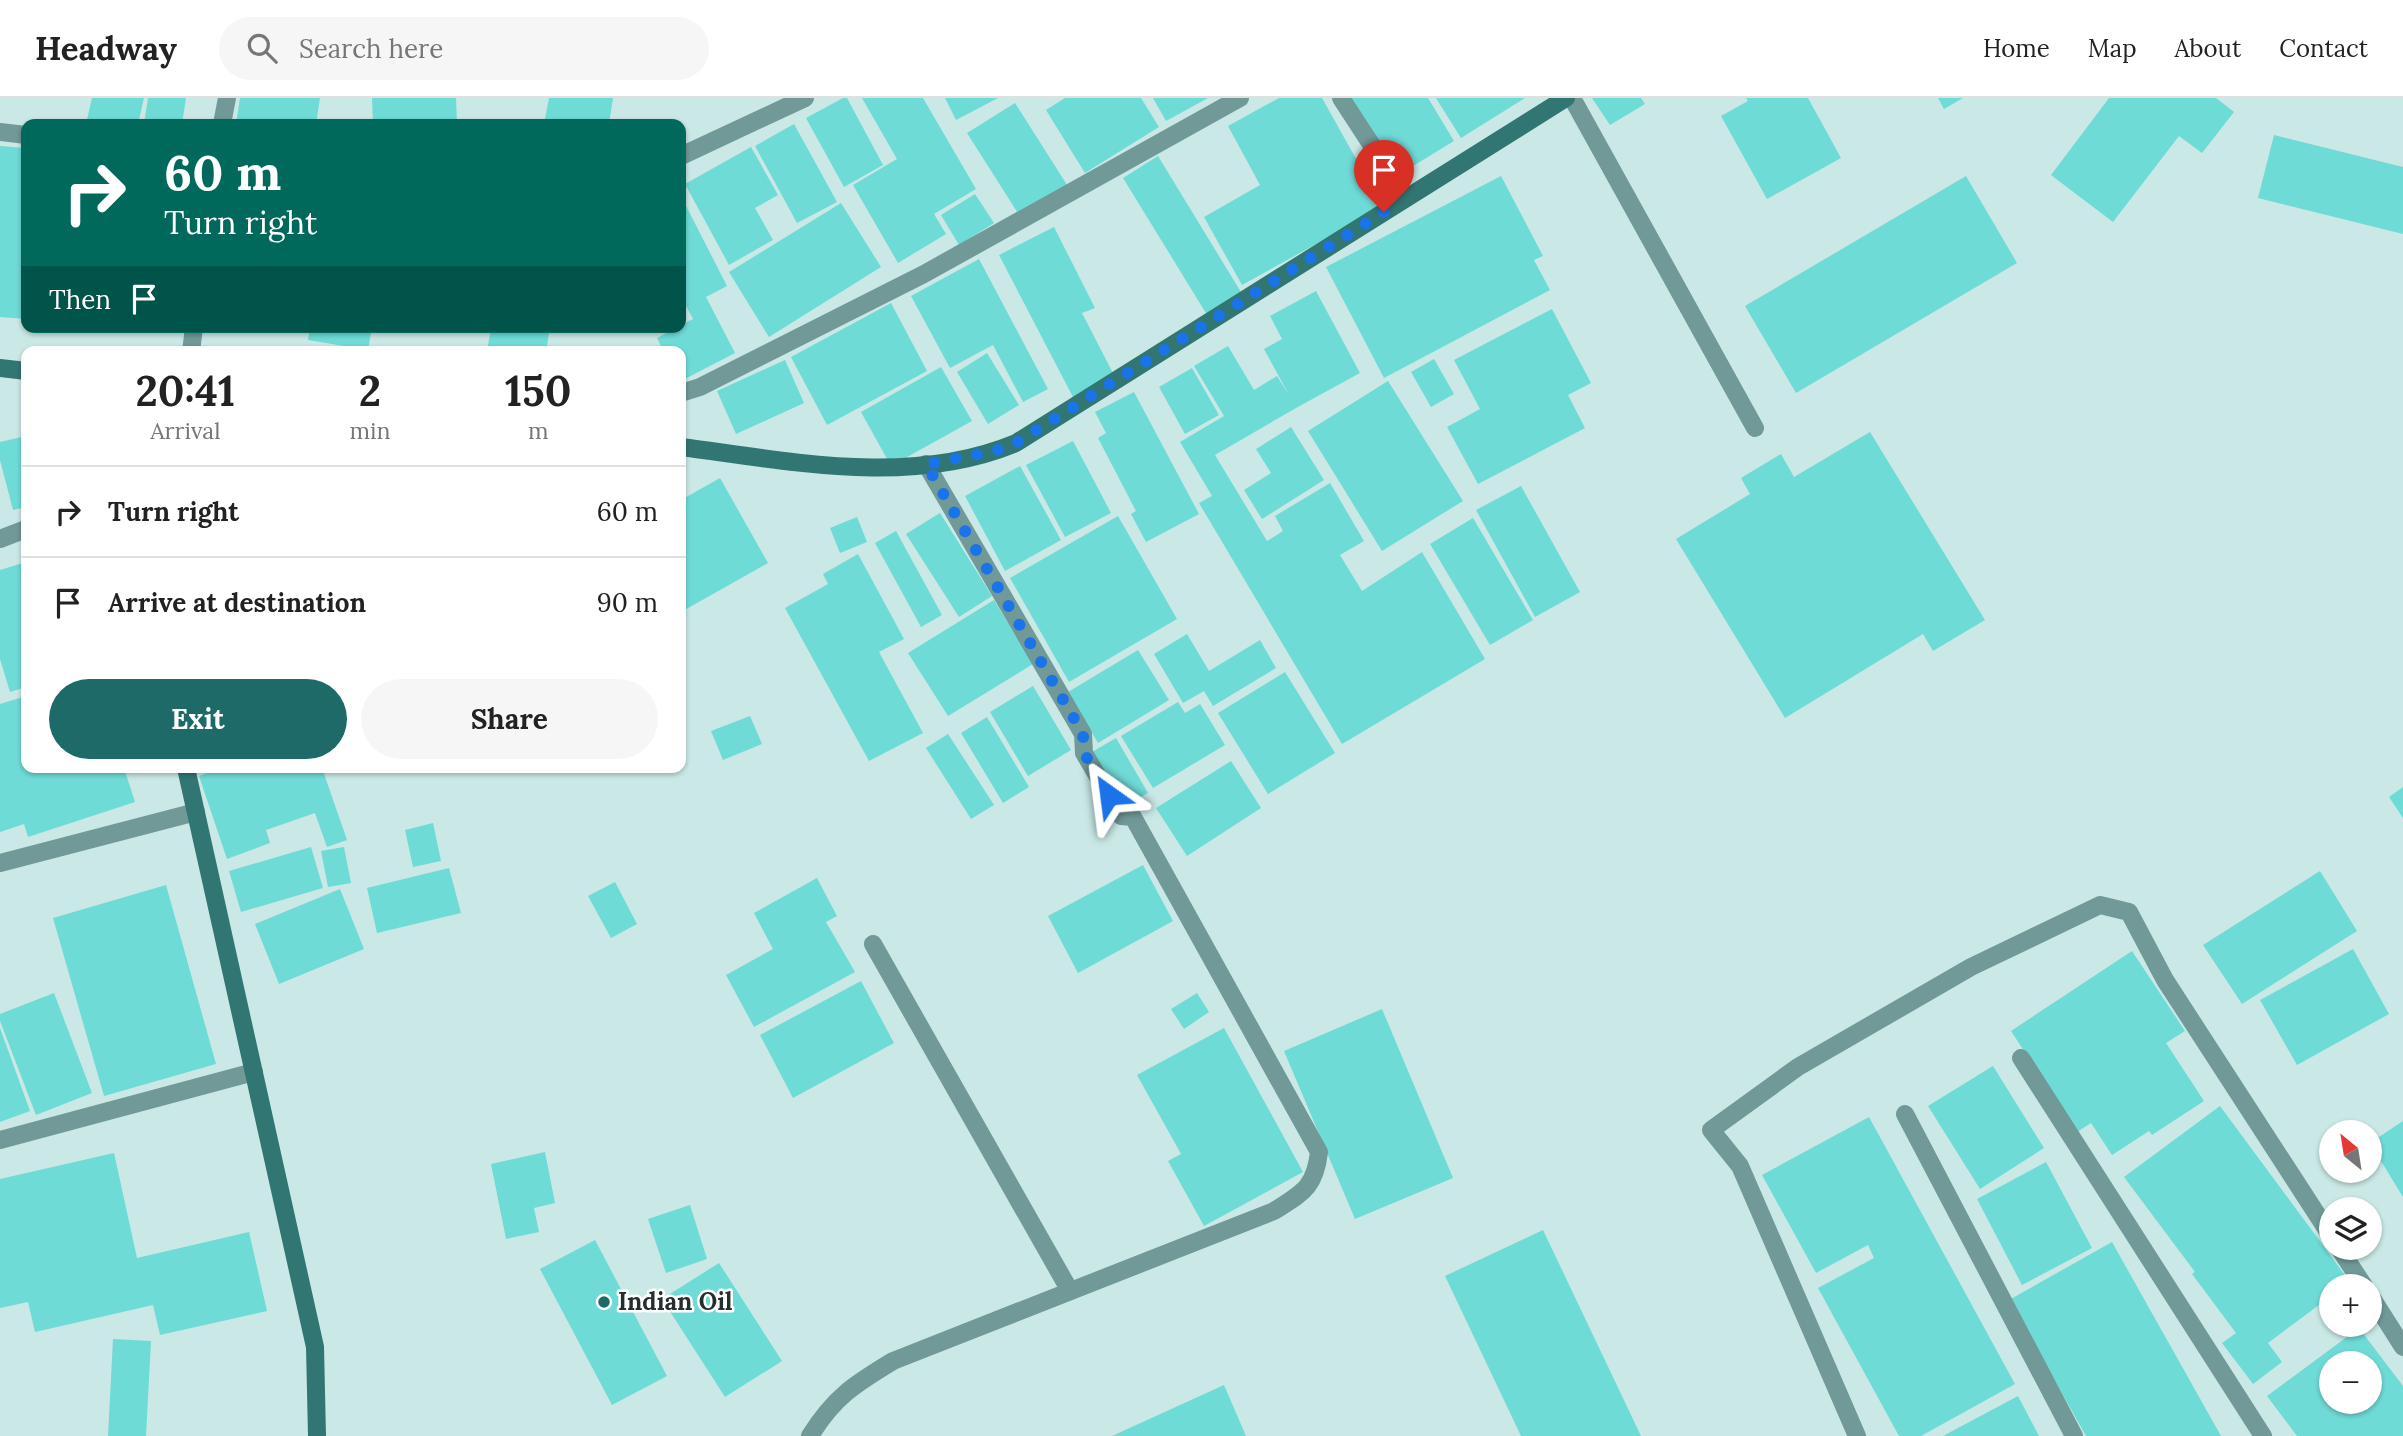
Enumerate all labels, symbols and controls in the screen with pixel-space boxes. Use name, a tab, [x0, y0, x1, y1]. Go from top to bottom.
search box	[219, 17, 709, 80]
text: Headway	[35, 27, 177, 69]
icon: search	[243, 29, 281, 67]
text: Search here	[299, 32, 443, 65]
text: Home	[1983, 33, 2050, 64]
text: Map	[2088, 33, 2137, 64]
text: About	[2175, 33, 2241, 64]
text: Contact	[2279, 33, 2368, 64]
pin	[1354, 140, 1414, 212]
text: 60 m	[164, 141, 281, 203]
icon: right	[49, 147, 140, 238]
icon: arrive	[1365, 151, 1403, 189]
text: Turn right	[164, 202, 317, 243]
icon: arrive	[125, 280, 163, 318]
text: Then	[49, 283, 111, 316]
text: 20:41	[135, 364, 235, 418]
text: 2	[359, 364, 381, 418]
text: 150	[505, 364, 571, 418]
text: Arrival	[150, 416, 220, 445]
text: min	[350, 416, 391, 445]
text: m	[528, 416, 549, 445]
icon: right	[49, 493, 87, 531]
text: Turn right	[108, 495, 239, 528]
text: 60 m	[597, 495, 658, 528]
icon: arrive	[49, 584, 87, 622]
text: Arrive at destination	[108, 586, 366, 619]
text: 90 m	[597, 586, 658, 619]
button: Exit	[49, 679, 347, 759]
button: Share	[361, 679, 658, 759]
position arrow	[1072, 758, 1146, 832]
north arrow	[2319, 1120, 2382, 1183]
map controls	[2319, 1120, 2382, 1414]
button: layers	[2319, 1197, 2382, 1260]
button: +	[2319, 1274, 2382, 1337]
place label: Indian Oil	[618, 1286, 732, 1317]
marker: Indian Oil	[596, 1294, 612, 1310]
button: −	[2319, 1351, 2382, 1414]

